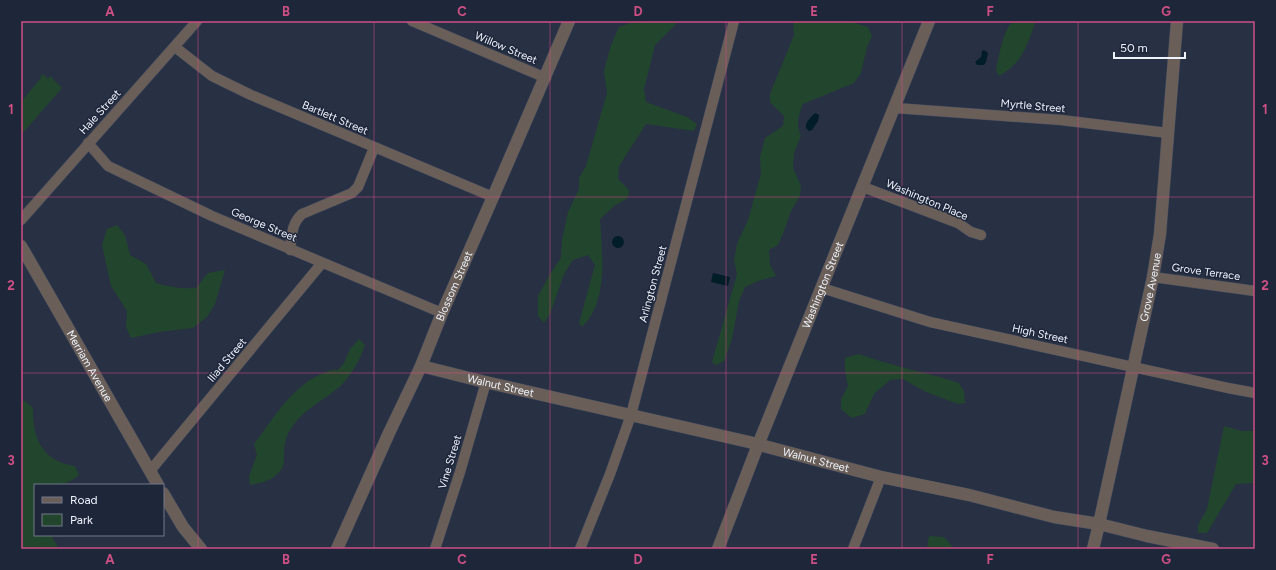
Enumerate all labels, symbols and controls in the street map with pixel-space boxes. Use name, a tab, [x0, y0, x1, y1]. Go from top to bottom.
text: A	[105, 4, 115, 19]
text: B	[282, 4, 290, 19]
text: C	[457, 4, 467, 19]
text: D	[633, 4, 643, 19]
text: E	[810, 4, 818, 19]
text: F	[986, 4, 994, 19]
text: G	[1161, 4, 1171, 19]
street label: Willow Street	[473, 29, 539, 67]
scale bar	[1114, 34, 1185, 60]
text: 50 m	[1120, 41, 1148, 55]
street label: Hale Street	[76, 87, 124, 137]
street label: Myrtle Street	[1000, 97, 1066, 115]
street label: Bartlett Street	[300, 98, 370, 138]
text: 1	[8, 102, 14, 117]
text: 1	[1262, 102, 1268, 117]
street label: Washington Place	[884, 177, 970, 223]
street label: George Street	[229, 205, 299, 245]
street label: Washington Street	[799, 240, 846, 330]
street label: Arlington Street	[637, 244, 669, 324]
street label: Blossom Street	[433, 249, 475, 323]
street label: Grove Avenue	[1137, 252, 1163, 323]
street label: Grove Terrace	[1171, 261, 1241, 283]
text: 2	[7, 278, 15, 293]
text: 2	[1261, 278, 1269, 293]
street label: High Street	[1011, 322, 1069, 346]
street label: Merriam Avenue	[64, 328, 115, 404]
street label: Iliad Street	[205, 335, 249, 385]
street label: Walnut Street	[466, 371, 535, 399]
street label: Vine Street	[436, 433, 464, 491]
street label: Walnut Street	[781, 445, 851, 475]
text: 3	[7, 453, 15, 468]
text: 3	[1261, 453, 1269, 468]
legend	[34, 484, 164, 536]
text: Road	[70, 493, 98, 507]
text: Park	[70, 513, 93, 527]
text: A	[105, 552, 115, 567]
text: B	[282, 552, 290, 567]
text: C	[457, 552, 467, 567]
text: D	[633, 552, 643, 567]
text: E	[810, 552, 818, 567]
text: F	[986, 552, 994, 567]
text: G	[1161, 552, 1171, 567]

